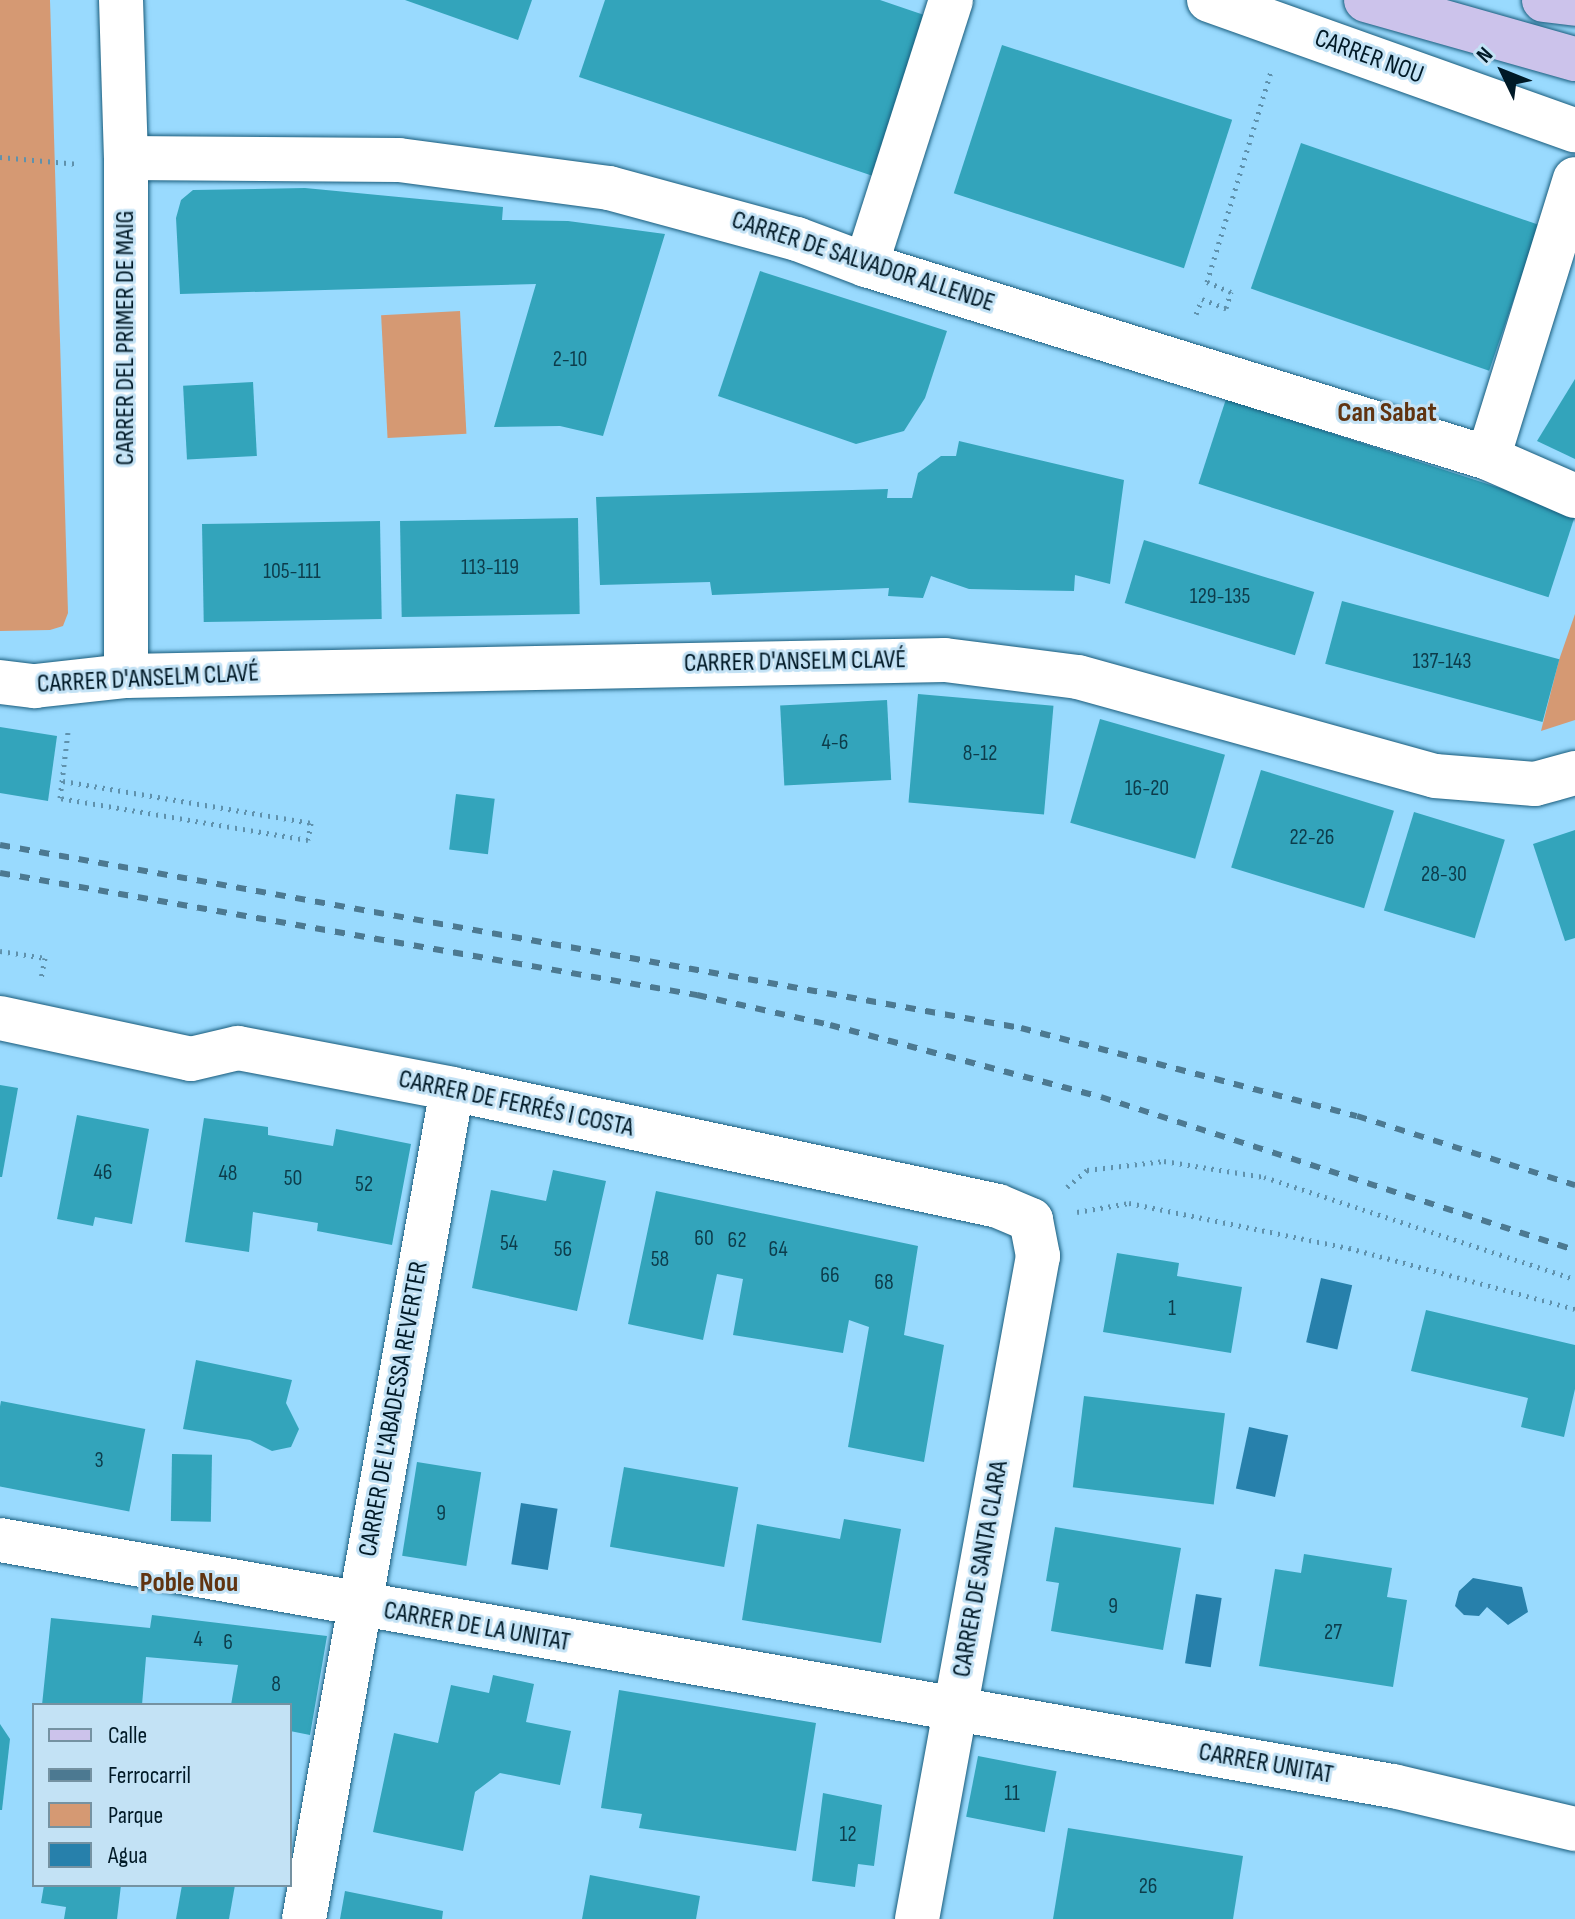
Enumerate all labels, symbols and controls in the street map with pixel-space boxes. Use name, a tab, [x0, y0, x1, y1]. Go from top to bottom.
street label: CARRER NOU	[1310, 23, 1428, 91]
north arrow	[1463, 32, 1543, 112]
text: N	[1471, 42, 1499, 69]
street label: CARRER DE SALVADOR ALLENDE	[728, 205, 998, 319]
street label: CARRER DEL PRIMER DE MAIG	[110, 211, 142, 465]
house number: 2-10	[553, 347, 587, 373]
district label: Can Sabat	[1337, 396, 1437, 430]
house number: 113-119	[461, 555, 519, 581]
house number: 105-111	[263, 559, 321, 585]
house number: 129-135	[1190, 584, 1250, 610]
street label: CARRER D'ANSELM CLAVÉ	[684, 644, 906, 680]
house number: 137-143	[1413, 649, 1471, 675]
street label: CARRER D'ANSELM CLAVÉ	[36, 658, 260, 700]
house number: 4-6	[822, 730, 848, 756]
house number: 8-12	[963, 741, 997, 767]
house number: 16-20	[1125, 776, 1169, 802]
house number: 22-26	[1290, 825, 1334, 851]
house number: 28-30	[1421, 862, 1467, 888]
street label: CARRER DE FERRÉS I COSTA	[396, 1064, 636, 1144]
house number: 46	[94, 1160, 112, 1186]
house number: 48	[219, 1161, 237, 1187]
house number: 50	[284, 1166, 302, 1192]
house number: 52	[355, 1172, 373, 1198]
house number: 60	[694, 1226, 714, 1252]
house number: 62	[728, 1228, 746, 1254]
house number: 54	[500, 1231, 518, 1257]
house number: 56	[554, 1237, 572, 1263]
house number: 64	[768, 1237, 788, 1263]
house number: 58	[651, 1247, 669, 1273]
street label: CARRER DE L'ABADESSA REVERTER	[353, 1259, 435, 1559]
house number: 66	[820, 1263, 840, 1289]
house number: 68	[874, 1270, 894, 1296]
house number: 1	[1168, 1296, 1176, 1322]
house number: 3	[94, 1448, 104, 1474]
street label: CARRER DE SANTA CLARA	[947, 1458, 1015, 1680]
house number: 9	[436, 1501, 446, 1527]
district label: Poble Nou	[140, 1566, 238, 1600]
house number: 9	[1108, 1594, 1118, 1620]
street label: CARRER DE LA UNITAT	[381, 1595, 573, 1659]
house number: 27	[1324, 1620, 1342, 1646]
house number: 4	[193, 1627, 203, 1653]
house number: 6	[223, 1630, 233, 1656]
house number: 8	[271, 1672, 281, 1698]
legend	[32, 1703, 292, 1887]
text: Calle	[108, 1721, 147, 1750]
street label: CARRER UNITAT	[1196, 1737, 1336, 1791]
text: Ferrocarril	[108, 1761, 191, 1790]
house number: 11	[1004, 1781, 1020, 1807]
text: Parque	[108, 1801, 163, 1830]
house number: 12	[839, 1822, 857, 1848]
text: Agua	[108, 1841, 147, 1870]
house number: 26	[1139, 1874, 1157, 1900]

